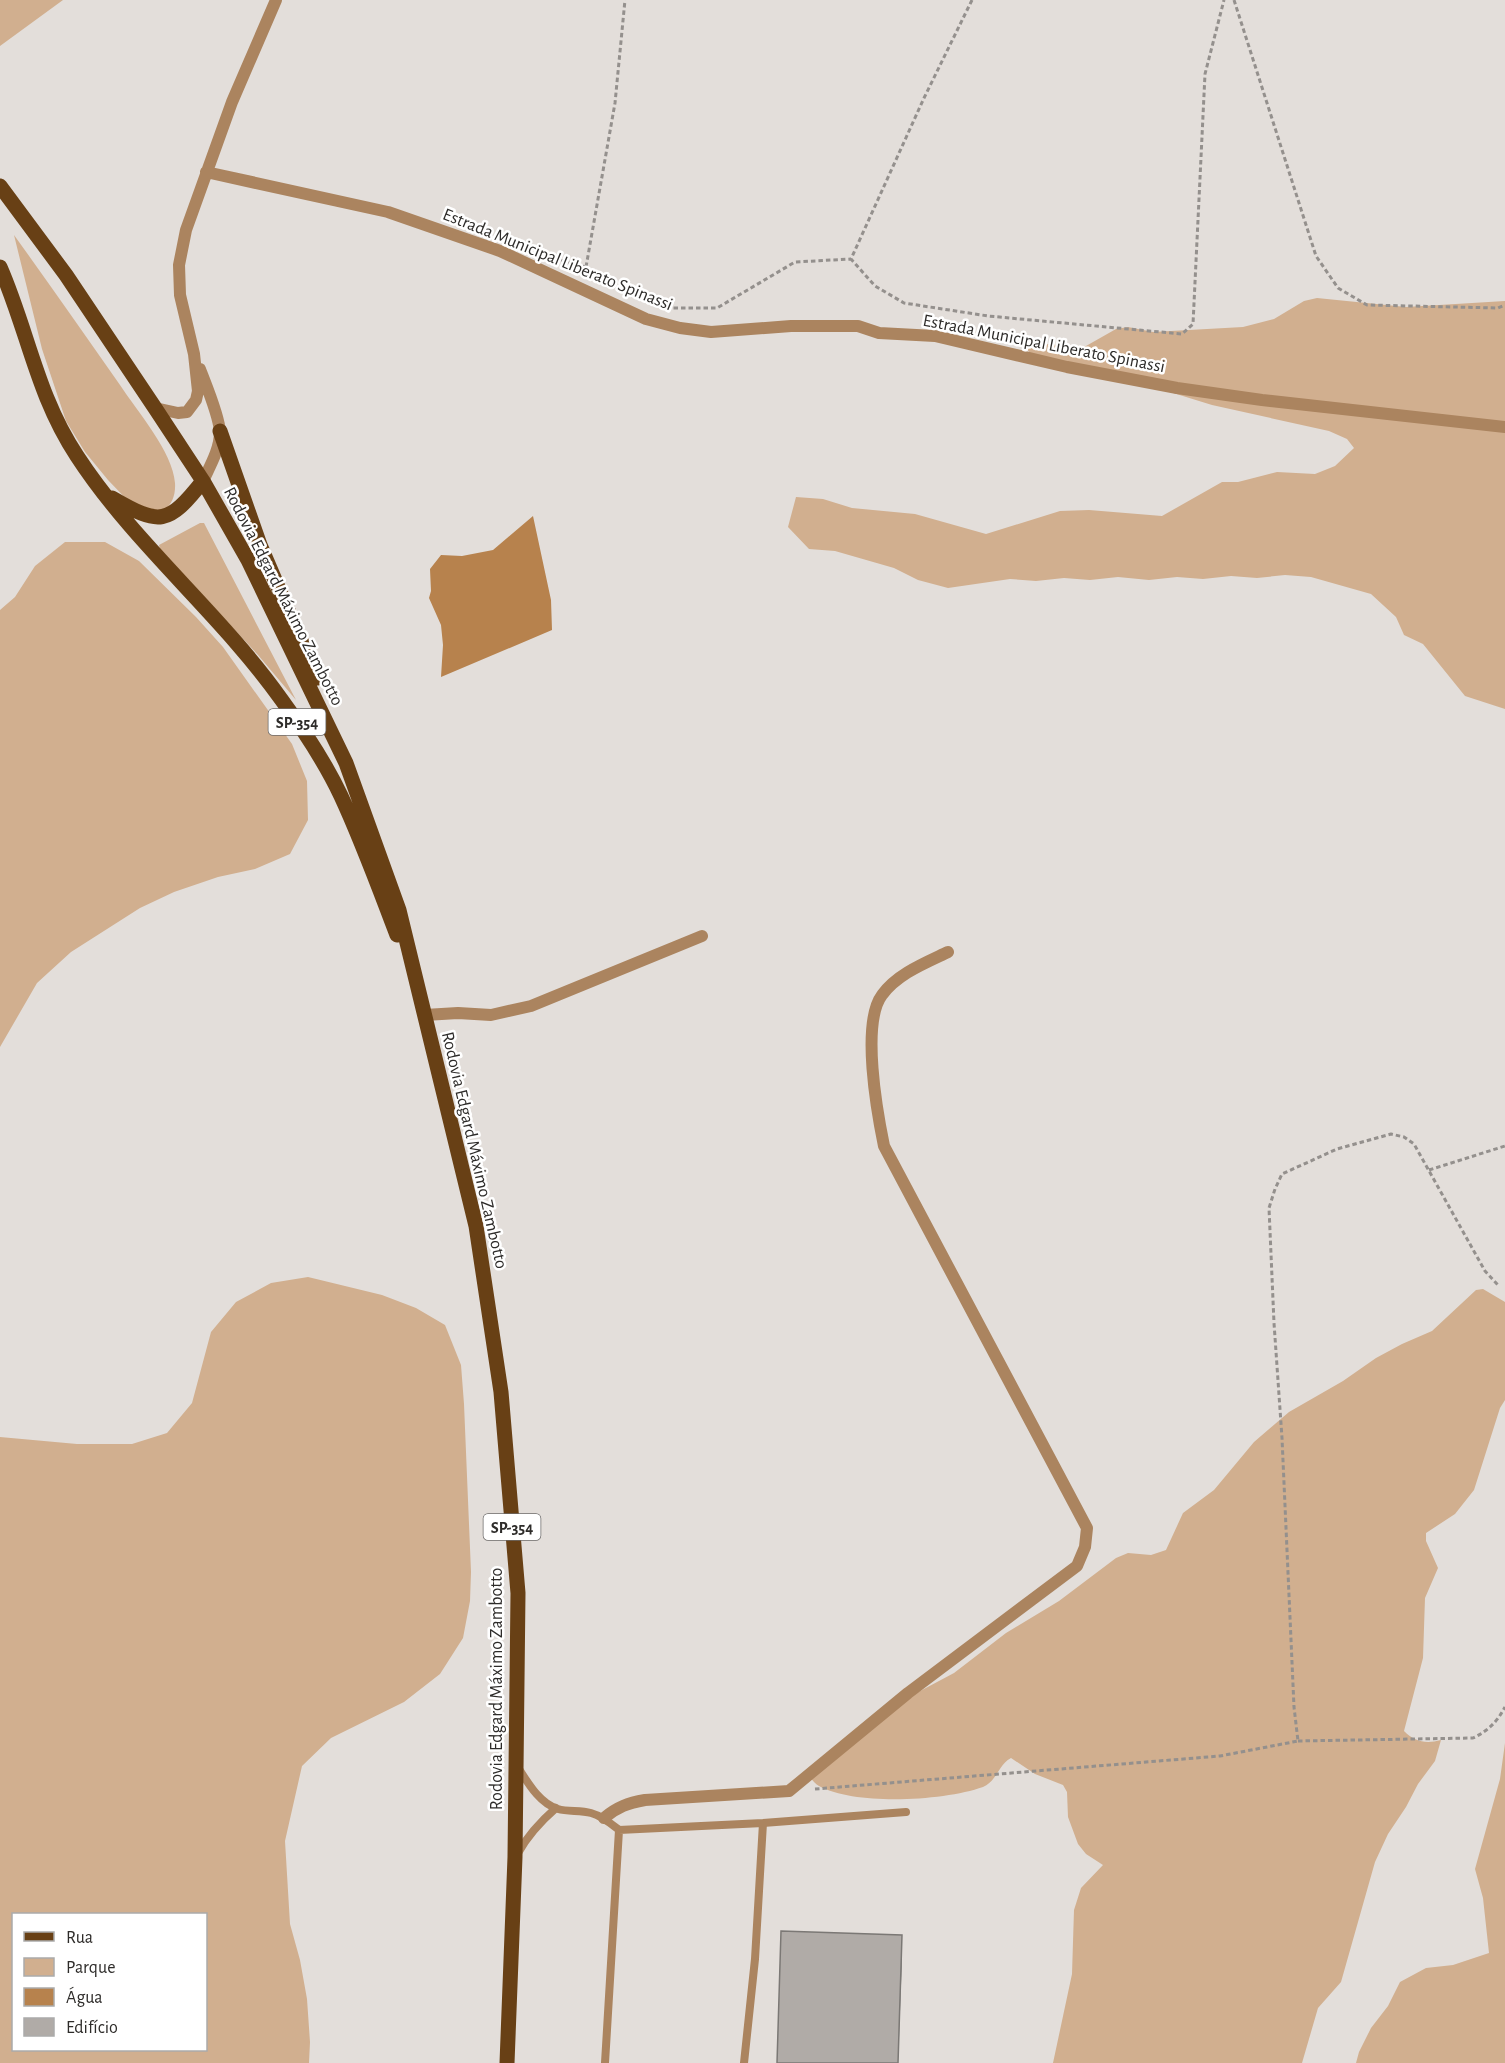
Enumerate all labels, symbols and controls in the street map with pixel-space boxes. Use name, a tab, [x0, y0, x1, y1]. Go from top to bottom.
street label: Estrada Municipal Liberato Spinassi	[440, 205, 675, 314]
street label: Estrada Municipal Liberato Spinassi	[921, 312, 1166, 376]
street label: Rodovia Edgard Máximo Zambotto	[220, 484, 346, 709]
road number: SP-354	[268, 709, 326, 735]
street label: Rodovia Edgard Máximo Zambotto	[438, 1030, 510, 1271]
road number: SP-354	[484, 1514, 540, 1540]
street label: Rodovia Edgard Máximo Zambotto	[488, 1568, 506, 1810]
legend	[12, 1913, 207, 2051]
text: Rua	[66, 1929, 93, 1947]
text: Parque	[66, 1959, 115, 1977]
text: Água	[66, 1986, 103, 2007]
text: Edifício	[66, 2019, 118, 2037]

